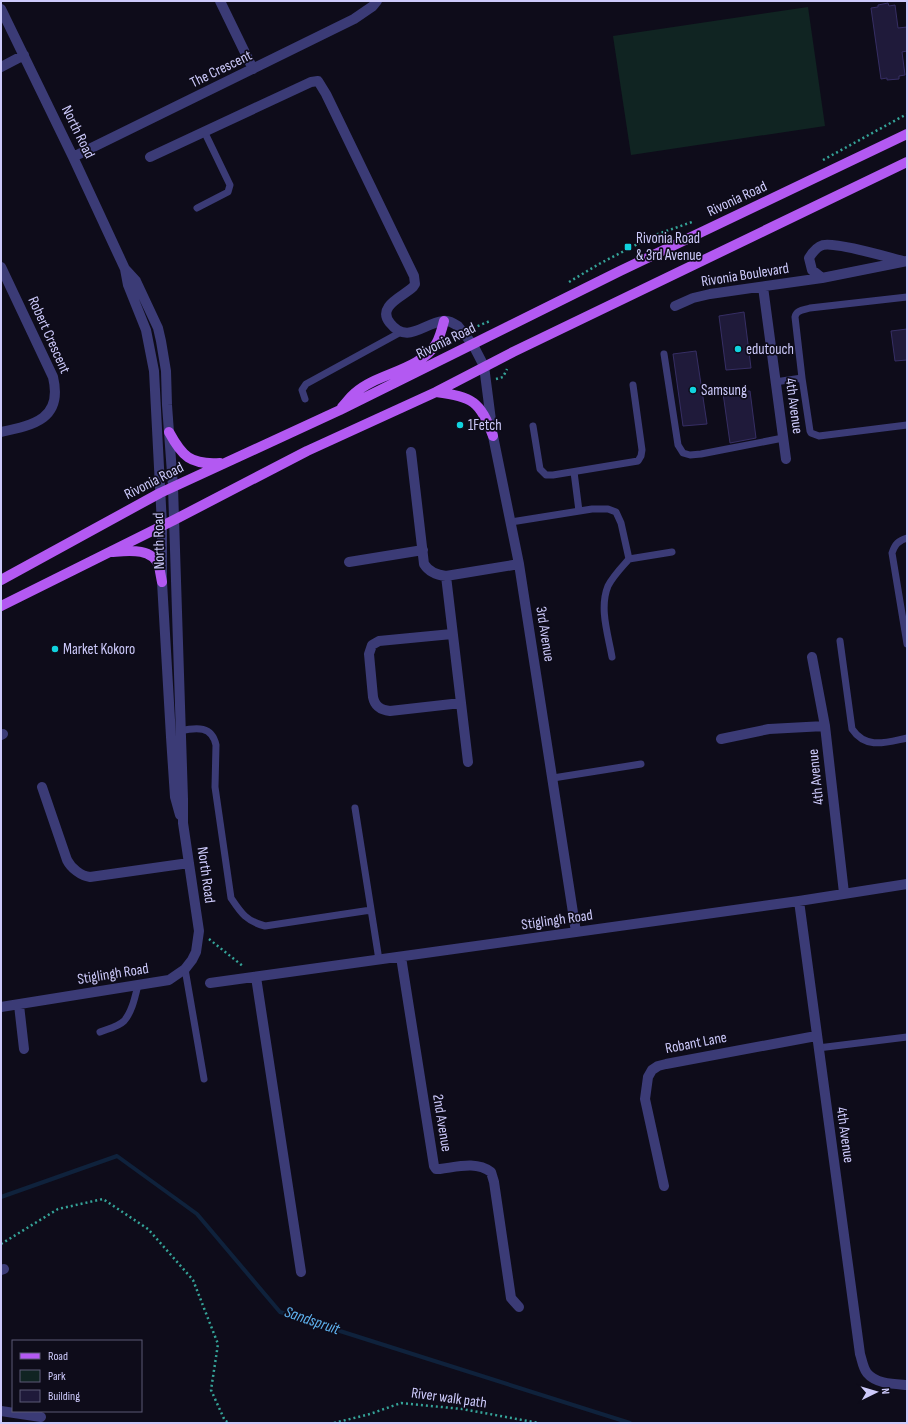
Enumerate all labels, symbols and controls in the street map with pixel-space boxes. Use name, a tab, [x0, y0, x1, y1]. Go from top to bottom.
street label: The Crescent	[187, 46, 255, 92]
street label: North Road	[57, 102, 99, 162]
street label: Rivonia Road	[704, 177, 770, 221]
place label: Rivonia Road & 3rd Avenue	[636, 229, 702, 265]
marker: Rivonia Road & 3rd Avenue	[623, 242, 633, 252]
street label: Rivonia Boulevard	[700, 259, 790, 291]
street label: Robert Crescent	[24, 293, 75, 377]
street label: Rivonia Road	[413, 318, 479, 364]
place label: edutouch	[746, 340, 794, 359]
marker: edutouch	[733, 344, 743, 354]
street label: 4th Avenue	[781, 377, 807, 435]
place label: Samsung	[701, 381, 747, 400]
marker: Samsung	[688, 385, 698, 395]
place label: 1Fetch	[468, 416, 502, 435]
marker: 1Fetch	[455, 420, 465, 430]
street label: Rivonia Road	[121, 458, 187, 504]
street label: North Road	[149, 512, 169, 570]
street label: 3rd Avenue	[531, 605, 559, 663]
place label: Market Kokoro	[63, 640, 135, 659]
marker: Market Kokoro	[50, 644, 60, 654]
street label: 4th Avenue	[804, 748, 828, 806]
street label: North Road	[193, 846, 219, 904]
street label: Stiglingh Road	[520, 906, 594, 934]
street label: Stiglingh Road	[76, 959, 150, 989]
street label: Robant Lane	[664, 1028, 728, 1058]
street label: 2nd Avenue	[428, 1093, 456, 1153]
street label: 4th Avenue	[832, 1106, 858, 1164]
water label: Sandspruit	[282, 1303, 343, 1340]
legend	[12, 1340, 142, 1412]
text: Road	[48, 1349, 68, 1364]
text: Park	[48, 1369, 66, 1384]
north arrow	[856, 1372, 896, 1412]
street label: River walk path	[410, 1383, 488, 1413]
text: N	[879, 1388, 892, 1395]
text: Building	[48, 1389, 80, 1404]

